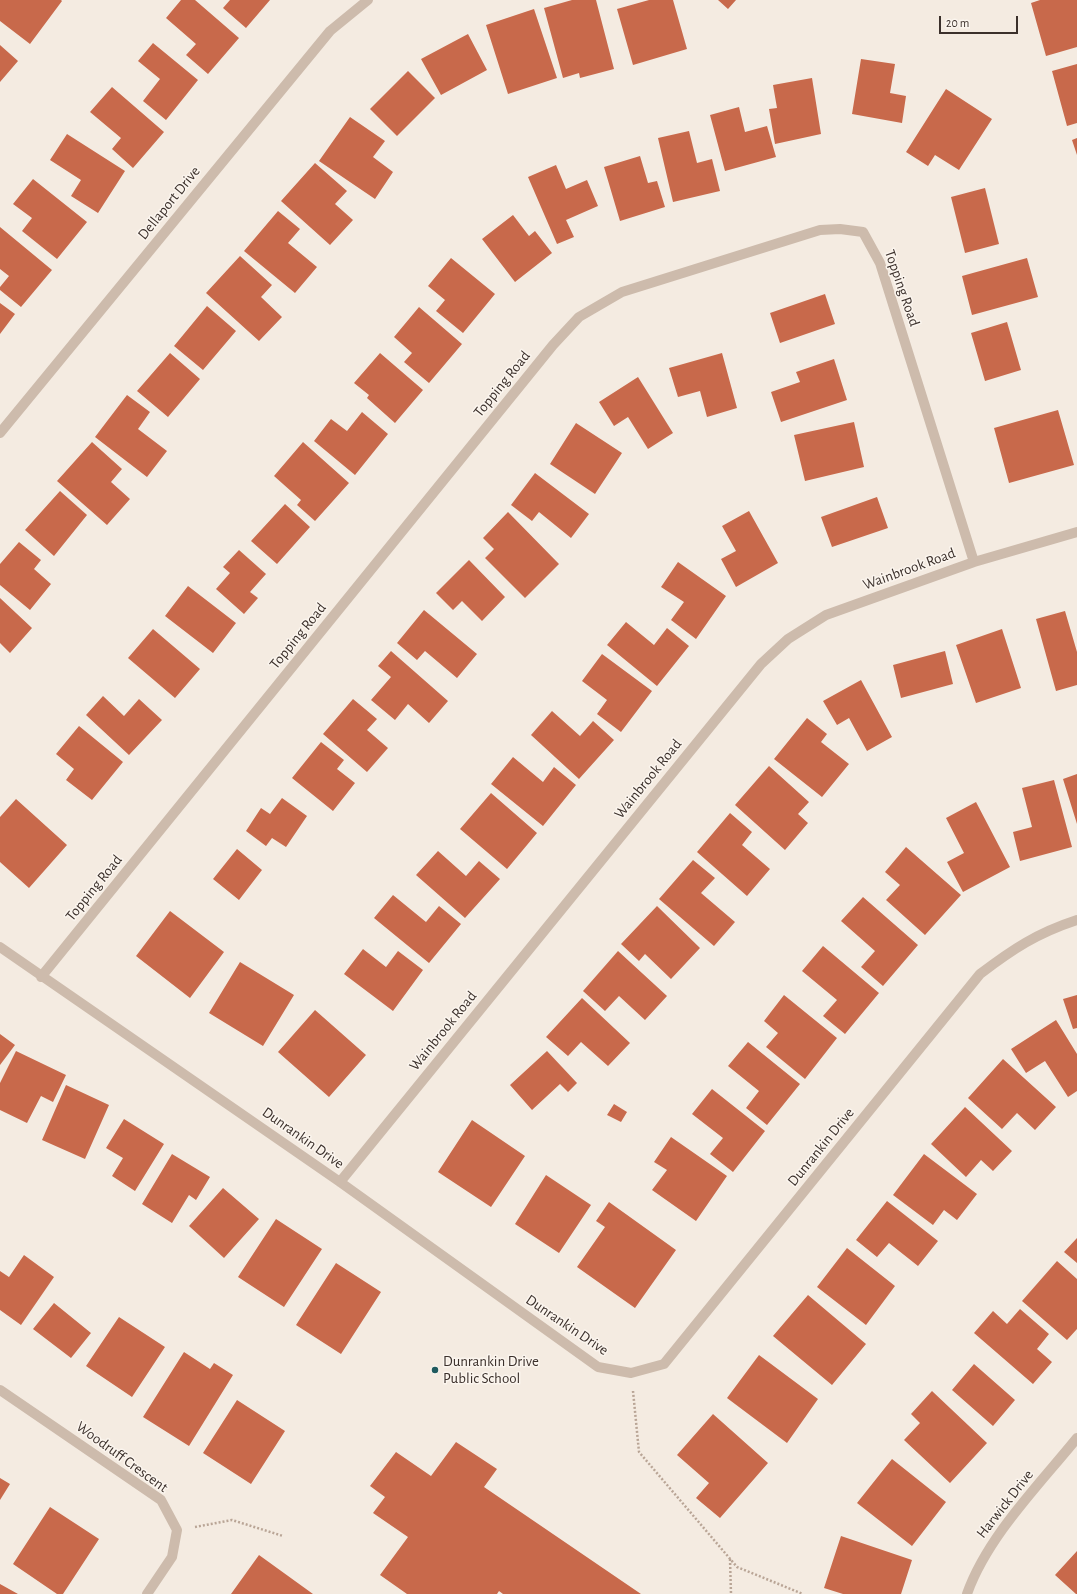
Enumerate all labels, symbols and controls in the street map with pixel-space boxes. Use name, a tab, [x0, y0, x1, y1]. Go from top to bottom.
scale bar	[941, 8, 1020, 34]
text: 20 m	[946, 17, 969, 29]
street label: Dellaport Drive	[134, 163, 204, 243]
street label: Topping Road	[880, 247, 924, 329]
street label: Topping Road	[470, 347, 534, 421]
street label: Wainbrook Road	[860, 544, 958, 594]
street label: Topping Road	[266, 599, 330, 673]
street label: Wainbrook Road	[610, 736, 686, 822]
street label: Topping Road	[62, 851, 126, 925]
street label: Wainbrook Road	[405, 988, 481, 1074]
street label: Dunrankin Drive	[259, 1103, 347, 1173]
street label: Dunrankin Drive	[784, 1104, 858, 1190]
street label: Dunrankin Drive	[522, 1291, 612, 1359]
place label: Dunrankin Drive Public School	[443, 1352, 539, 1387]
marker: Dunrankin Drive Public School	[430, 1365, 440, 1375]
street label: Woodruff Crescent	[73, 1418, 171, 1496]
street label: Harwick Drive	[973, 1466, 1037, 1542]

